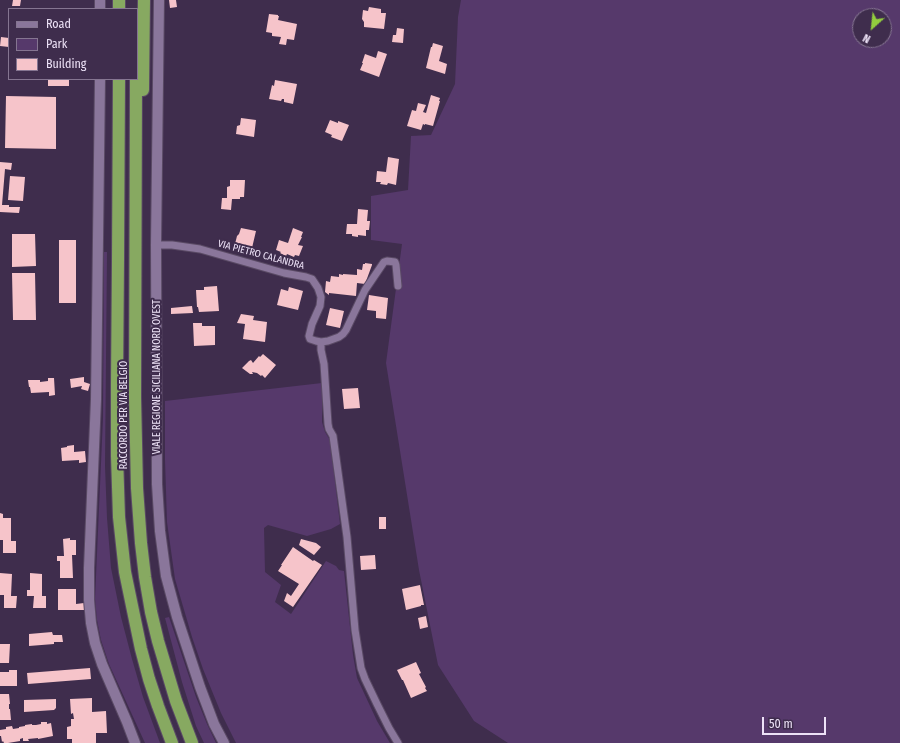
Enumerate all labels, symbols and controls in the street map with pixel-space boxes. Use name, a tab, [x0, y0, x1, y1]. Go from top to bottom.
legend	[8, 8, 138, 80]
north arrow	[852, 8, 892, 48]
text: Road	[46, 17, 71, 31]
text: N	[861, 31, 873, 46]
text: Park	[46, 37, 67, 51]
text: Building	[46, 57, 86, 71]
street label: VIA PIETRO CALANDRA	[216, 238, 306, 272]
street label: VIALE REGIONE SICILIANA NORD OVEST	[151, 300, 163, 454]
street label: RACCORDO PER VIA BELGIO	[118, 361, 130, 469]
scale bar	[764, 709, 828, 735]
text: 50 m	[769, 717, 793, 731]

